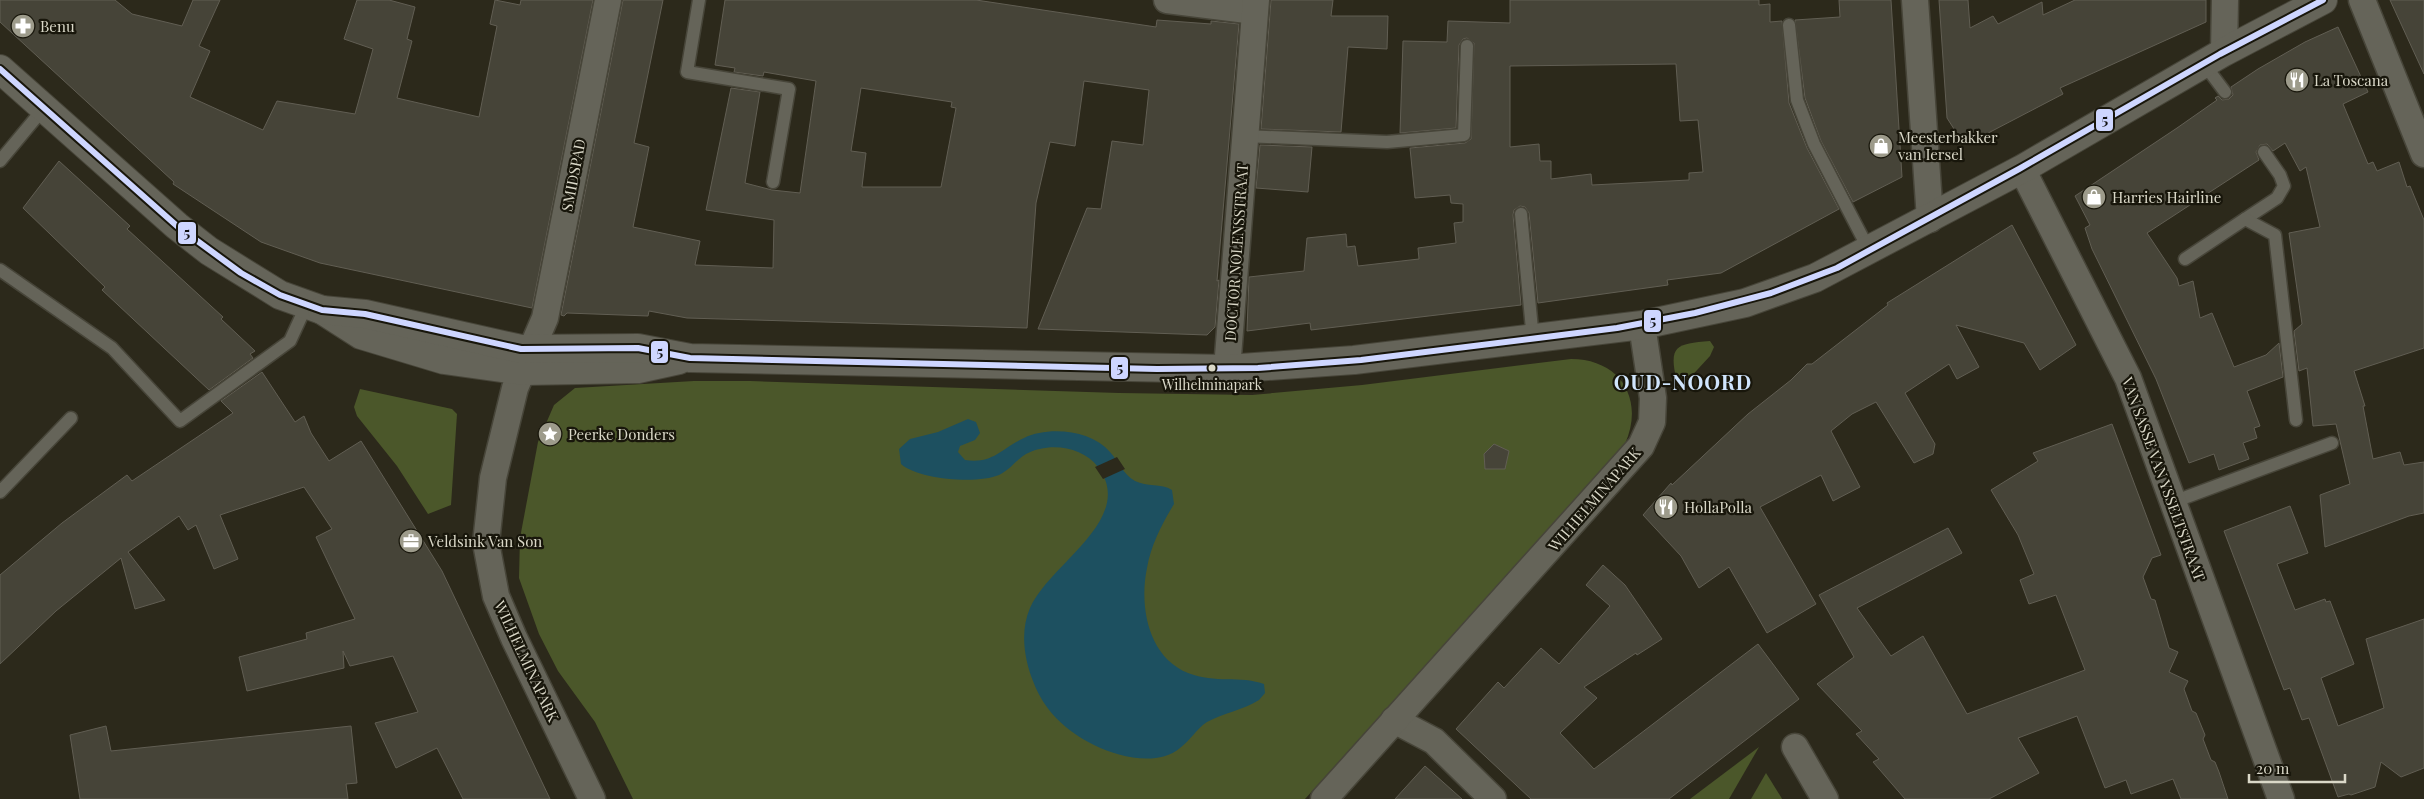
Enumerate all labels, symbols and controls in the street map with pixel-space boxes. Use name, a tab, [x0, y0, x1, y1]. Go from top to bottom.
pharmacy icon: Benu	[10, 13, 36, 39]
place label: Benu	[40, 16, 75, 36]
restaurant icon: La Toscana	[2284, 67, 2310, 93]
place label: La Toscana	[2314, 70, 2389, 90]
line badge: 5	[2095, 108, 2114, 132]
text: 5	[2102, 110, 2108, 129]
place label: Meesterbakker van Iersel	[1897, 127, 1998, 164]
shop icon: Meesterbakker van Iersel	[1868, 133, 1894, 159]
street label: SMIDSPAD	[556, 137, 590, 213]
street label: DOCTOR NOLENSSTRAAT	[1220, 162, 1252, 342]
shop icon: Harries Hairline	[2081, 184, 2107, 210]
place label: Harries Hairline	[2112, 187, 2221, 207]
line badge: 5	[177, 221, 197, 245]
text: 5	[184, 223, 190, 242]
line badge: 5	[1643, 309, 1662, 333]
text: 5	[1650, 311, 1656, 330]
line badge: 5	[650, 340, 669, 364]
text: 5	[657, 342, 663, 361]
line badge: 5	[1110, 356, 1129, 380]
text: 5	[1117, 358, 1123, 377]
marker: Wilhelminapark	[1207, 363, 1217, 373]
district label: OUD-NOORD	[1614, 368, 1752, 395]
street label: VAN SASSE VAN YSSELTSTRAAT	[2117, 373, 2210, 584]
place label: Wilhelminapark	[1161, 375, 1262, 394]
place icon: Peerke Donders	[537, 421, 563, 447]
place label: Peerke Donders	[568, 424, 675, 444]
street label: WILHELMINAPARK	[1543, 443, 1645, 556]
restaurant icon: HollaPolla	[1653, 494, 1679, 520]
place label: HollaPolla	[1684, 497, 1752, 517]
office icon: Veldsink Van Son	[398, 528, 424, 554]
place label: Veldsink Van Son	[427, 531, 542, 551]
street label: WILHELMINAPARK	[490, 596, 564, 725]
scale bar	[2249, 752, 2345, 784]
text: 20 m	[2256, 758, 2290, 778]

